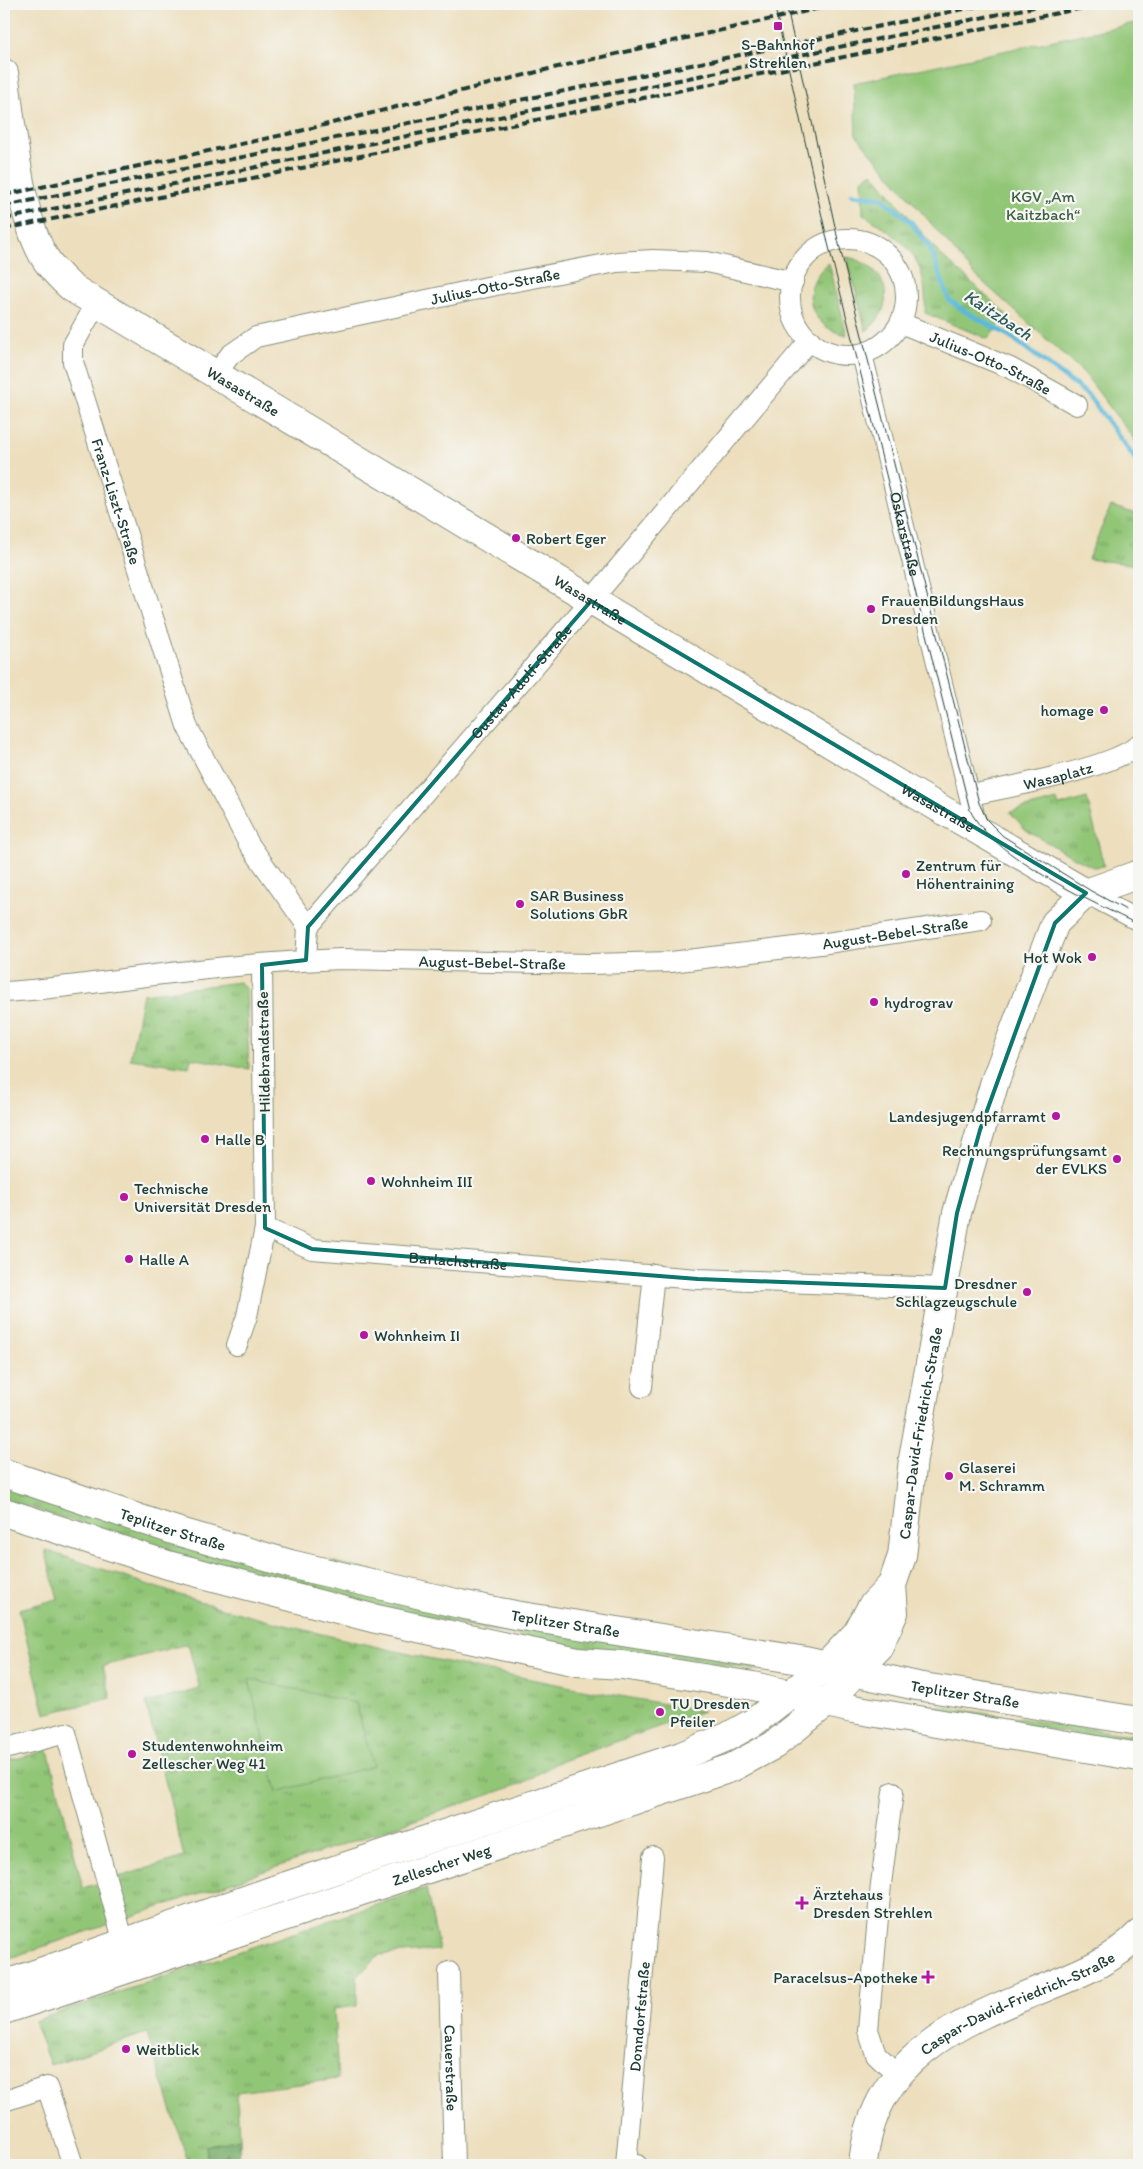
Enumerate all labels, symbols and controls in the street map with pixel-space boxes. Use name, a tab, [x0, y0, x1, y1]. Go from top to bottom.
marker: S-Bahnhof Strehlen	[772, 20, 784, 32]
place label: S-Bahnhof Strehlen	[741, 35, 816, 72]
park label: KGV „Am Kaitzbach“	[1006, 187, 1080, 224]
street label: Julius-Otto-Straße	[429, 264, 562, 309]
water label: Kaitzbach	[960, 285, 1037, 346]
street label: Julius-Otto-Straße	[927, 327, 1055, 399]
street label: Wasastraße	[203, 362, 283, 421]
street label: Franz-Liszt-Straße	[88, 436, 145, 567]
street label: Oskarstraße	[886, 490, 925, 578]
place label: Robert Eger	[526, 529, 606, 548]
marker: Robert Eger	[510, 532, 522, 544]
street label: Wasastraße	[550, 571, 630, 629]
place label: FrauenBildungsHaus Dresden	[881, 591, 1024, 628]
marker: FrauenBildungsHaus Dresden	[865, 603, 877, 615]
street label: Gustav-Adolf-Straße	[466, 620, 576, 743]
place label: homage	[1041, 701, 1094, 720]
marker: homage	[1098, 704, 1110, 716]
street label: Wasaplatz	[1022, 758, 1096, 794]
street label: Wasastraße	[898, 779, 978, 836]
place label: Zentrum für Höhentraining	[916, 856, 1015, 893]
marker: Zentrum für Höhentraining	[900, 868, 912, 880]
place label: SAR Business Solutions GbR	[530, 886, 628, 923]
marker: SAR Business Solutions GbR	[514, 898, 526, 910]
street label: August-Bebel-Straße	[821, 913, 970, 954]
place label: Hot Wok	[1023, 948, 1082, 967]
marker: Hot Wok	[1086, 951, 1098, 963]
street label: August-Bebel-Straße	[418, 952, 566, 974]
street label: Hildebrandstraße	[253, 991, 274, 1113]
place label: hydrograv	[884, 993, 954, 1012]
marker: hydrograv	[868, 996, 880, 1008]
place label: Landesjugendpfarramt	[889, 1107, 1046, 1126]
marker: Landesjugendpfarramt	[1050, 1110, 1062, 1122]
place label: Halle B	[215, 1130, 265, 1149]
marker: Halle B	[199, 1133, 211, 1145]
place label: Rechnungsprüfungsamt der EVLKS	[942, 1141, 1107, 1178]
marker: Rechnungsprüfungsamt der EVLKS	[1111, 1153, 1123, 1165]
place label: Wohnheim III	[381, 1172, 473, 1191]
marker: Wohnheim III	[365, 1175, 377, 1187]
place label: Technische Universität Dresden	[134, 1179, 271, 1216]
marker: Technische Universität Dresden	[118, 1191, 130, 1203]
street label: Barlachstraße	[408, 1248, 508, 1274]
place label: Halle A	[139, 1250, 189, 1269]
marker: Halle A	[123, 1253, 135, 1265]
place label: Dresdner Schlagzeugschule	[895, 1274, 1017, 1311]
marker: Dresdner Schlagzeugschule	[1021, 1286, 1033, 1298]
street label: Caspar-David-Friedrich-Straße	[895, 1325, 946, 1540]
place label: Wohnheim II	[374, 1326, 460, 1345]
marker: Wohnheim II	[358, 1329, 370, 1341]
place label: Glaserei M. Schramm	[959, 1458, 1045, 1495]
marker: Glaserei M. Schramm	[943, 1470, 955, 1482]
street label: Teplitzer Straße	[117, 1504, 228, 1555]
street label: Teplitzer Straße	[509, 1605, 621, 1641]
street label: Teplitzer Straße	[909, 1676, 1021, 1712]
place label: TU Dresden Pfeiler	[670, 1694, 750, 1731]
marker: TU Dresden Pfeiler	[654, 1706, 666, 1718]
place label: Studentenwohnheim Zellescher Weg 41	[142, 1736, 284, 1773]
marker: Studentenwohnheim Zellescher Weg 41	[126, 1748, 138, 1760]
street label: Zellescher Weg	[390, 1839, 494, 1890]
place label: Ärztehaus Dresden Strehlen	[813, 1885, 933, 1922]
marker: Ärztehaus Dresden Strehlen	[795, 1896, 809, 1910]
street label: Caspar-David-Friedrich-Straße	[916, 1948, 1118, 2059]
street label: Donndorfstraße	[625, 1961, 654, 2073]
place label: Paracelsus-Apotheke	[773, 1968, 918, 1987]
marker: Paracelsus-Apotheke	[922, 1971, 934, 1983]
street label: Cauerstraße	[440, 2024, 462, 2112]
place label: Weitblick	[136, 2040, 199, 2059]
marker: Weitblick	[120, 2043, 132, 2055]

